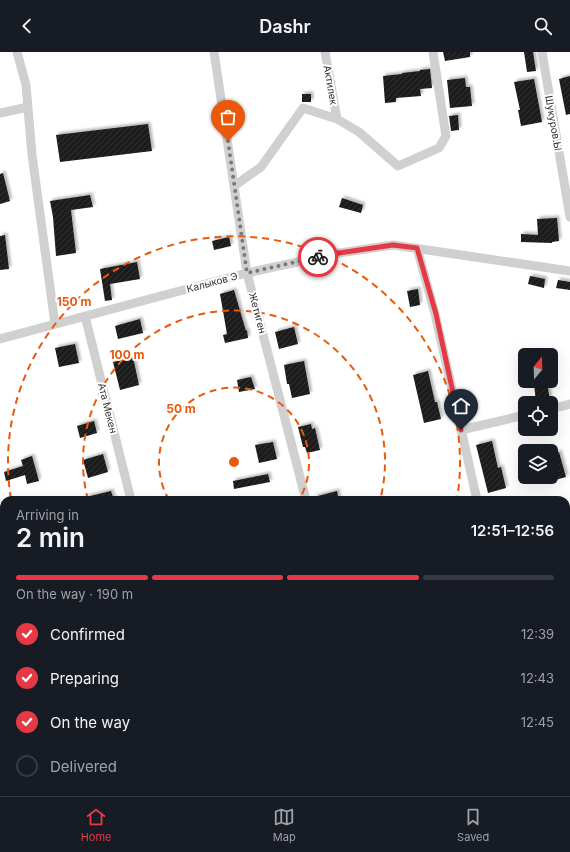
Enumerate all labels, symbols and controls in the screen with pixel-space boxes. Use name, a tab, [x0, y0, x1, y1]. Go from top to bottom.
icon: back	[16, 15, 38, 37]
icon: search	[532, 15, 554, 37]
text: Dashr	[259, 16, 311, 37]
street label: Актилек	[322, 64, 340, 106]
street label: Шукуров.Ы	[543, 94, 565, 152]
pin	[211, 100, 245, 141]
icon: bag	[217, 106, 239, 128]
courier	[298, 237, 338, 277]
icon: bike	[307, 246, 329, 268]
street label: Калыков Э	[185, 269, 239, 295]
street label: Жетиген	[247, 291, 269, 335]
text: 150 m	[57, 294, 91, 309]
text: 100 m	[109, 347, 145, 362]
north arrow	[518, 348, 558, 388]
map controls	[518, 348, 558, 484]
street label: Ата Мекен	[96, 382, 120, 435]
pin	[444, 389, 478, 430]
icon: home	[450, 395, 472, 417]
button: locate	[518, 396, 558, 436]
text: 50 m	[166, 401, 196, 416]
button: layers	[518, 444, 558, 484]
centre of rings	[227, 455, 241, 469]
text: Arriving in	[16, 507, 79, 523]
text: 12:51–12:56	[471, 521, 554, 540]
text: 2 min	[16, 522, 85, 553]
text: On the way · 190 m	[16, 586, 133, 602]
icon: check	[16, 623, 38, 645]
text: Confirmed	[50, 625, 125, 644]
text: 12:39	[521, 626, 554, 642]
icon: check	[16, 667, 38, 689]
text: Preparing	[50, 669, 119, 688]
text: 12:43	[521, 670, 554, 686]
icon: check	[16, 711, 38, 733]
text: On the way	[50, 713, 130, 732]
text: 12:45	[521, 714, 554, 730]
text: Delivered	[50, 757, 117, 776]
tab: Home	[81, 806, 112, 844]
tab: Map	[273, 806, 296, 844]
tab: Saved	[457, 806, 489, 844]

